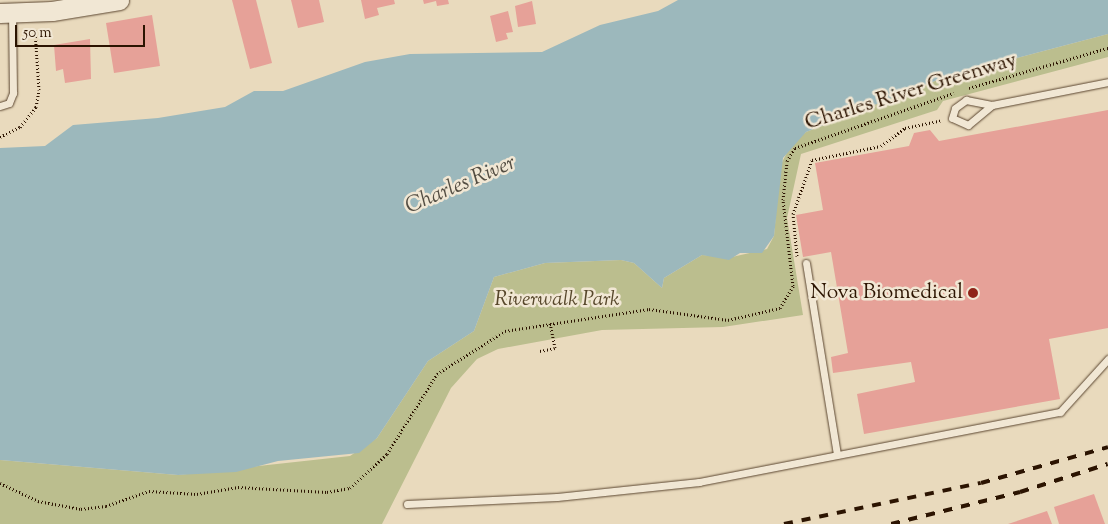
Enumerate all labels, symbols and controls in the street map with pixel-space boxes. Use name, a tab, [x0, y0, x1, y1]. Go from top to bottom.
scale bar	[18, 15, 148, 47]
text: 50 m	[23, 23, 52, 44]
street label: Charles River Greenway	[802, 48, 1020, 136]
water label: Charles River	[402, 151, 520, 221]
place label: Nova Biomedical	[810, 280, 963, 306]
park label: Riverwalk Park	[494, 287, 620, 313]
marker: Nova Biomedical	[967, 287, 979, 299]

